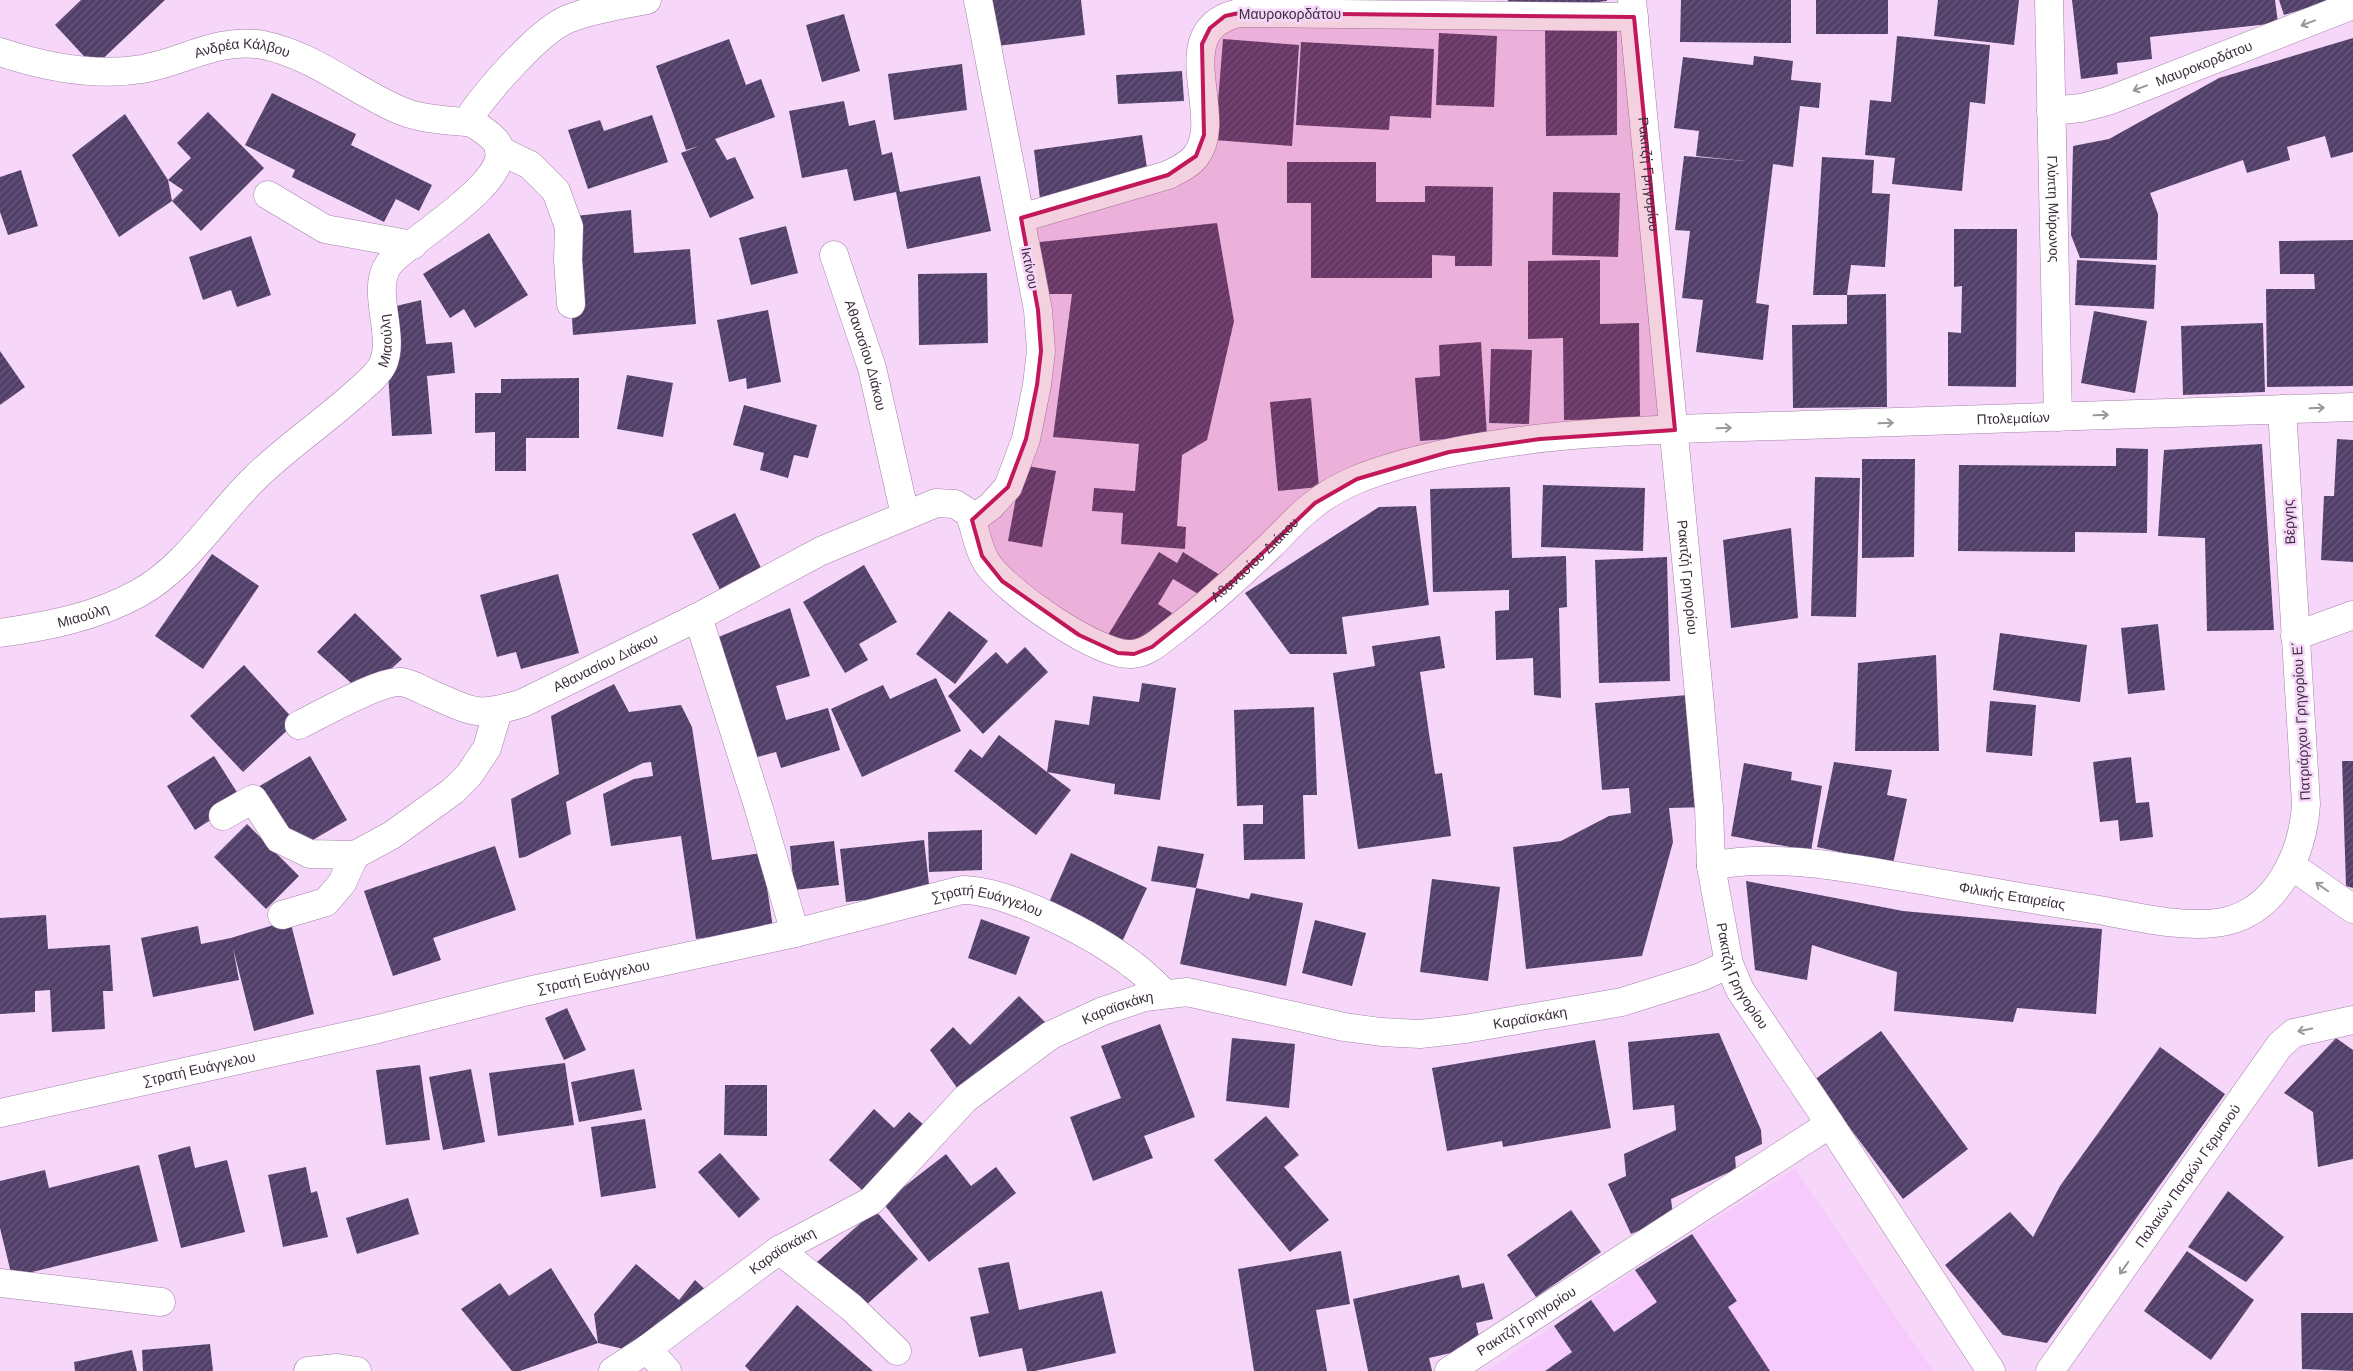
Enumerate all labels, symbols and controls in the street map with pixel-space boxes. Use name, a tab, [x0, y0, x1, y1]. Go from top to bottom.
street label: Μαυροκορδάτου	[1239, 5, 1341, 24]
one-way arrow	[2300, 19, 2316, 28]
street label: Ανδρέα Κάλβου	[192, 34, 293, 63]
street label: Μαυροκορδάτου	[2153, 36, 2255, 91]
one-way arrow	[2133, 84, 2148, 93]
street label: Ρακιτζή Γρηγορίου	[1633, 116, 1663, 232]
street label: Γλύπτη Μύρωνος	[2042, 155, 2064, 263]
street label: Ικτίνου	[1016, 246, 1043, 291]
street label: Αθανασίου Διάκου	[840, 297, 890, 412]
street label: Μιαούλη	[374, 313, 397, 370]
one-way arrow	[2309, 403, 2325, 413]
street label: Πτολεμαίων	[1976, 408, 2050, 429]
one-way arrow	[2093, 411, 2109, 420]
one-way arrow	[1878, 418, 1894, 427]
one-way arrow	[1716, 424, 1732, 433]
street label: Βέργης	[2279, 499, 2300, 545]
street label: Αθανασίου Διάκου	[1207, 514, 1303, 606]
street label: Ρακιτζή Γρηγορίου	[1672, 519, 1702, 636]
street label: Μιαούλη	[55, 599, 112, 633]
street label: Αθανασίου Διάκου	[550, 629, 661, 697]
street label: Πατριάρχου Γρηγορίου Ε΄	[2288, 641, 2315, 801]
street label: Φιλικής Εταιρείας	[1957, 878, 2067, 914]
street label: Στρατή Ευάγγελου	[930, 881, 1046, 922]
one-way arrow	[2316, 882, 2330, 892]
street label: Ρακιτζή Γρηγορίου	[1712, 921, 1773, 1033]
street label: Στρατή Ευάγγελου	[536, 956, 652, 999]
street label: Καραϊσκάκη	[1079, 987, 1154, 1029]
street label: Καραϊσκάκη	[1492, 1003, 1569, 1034]
one-way arrow	[2298, 1026, 2314, 1036]
street label: Στρατή Ευάγγελου	[141, 1048, 257, 1091]
street label: Παλαιών Πατρών Γερμανού	[2131, 1101, 2245, 1251]
street label: Καραϊσκάκη	[746, 1223, 819, 1279]
one-way arrow	[2119, 1261, 2129, 1275]
street label: Ρακιτζή Γρηγορίου	[1473, 1282, 1580, 1361]

